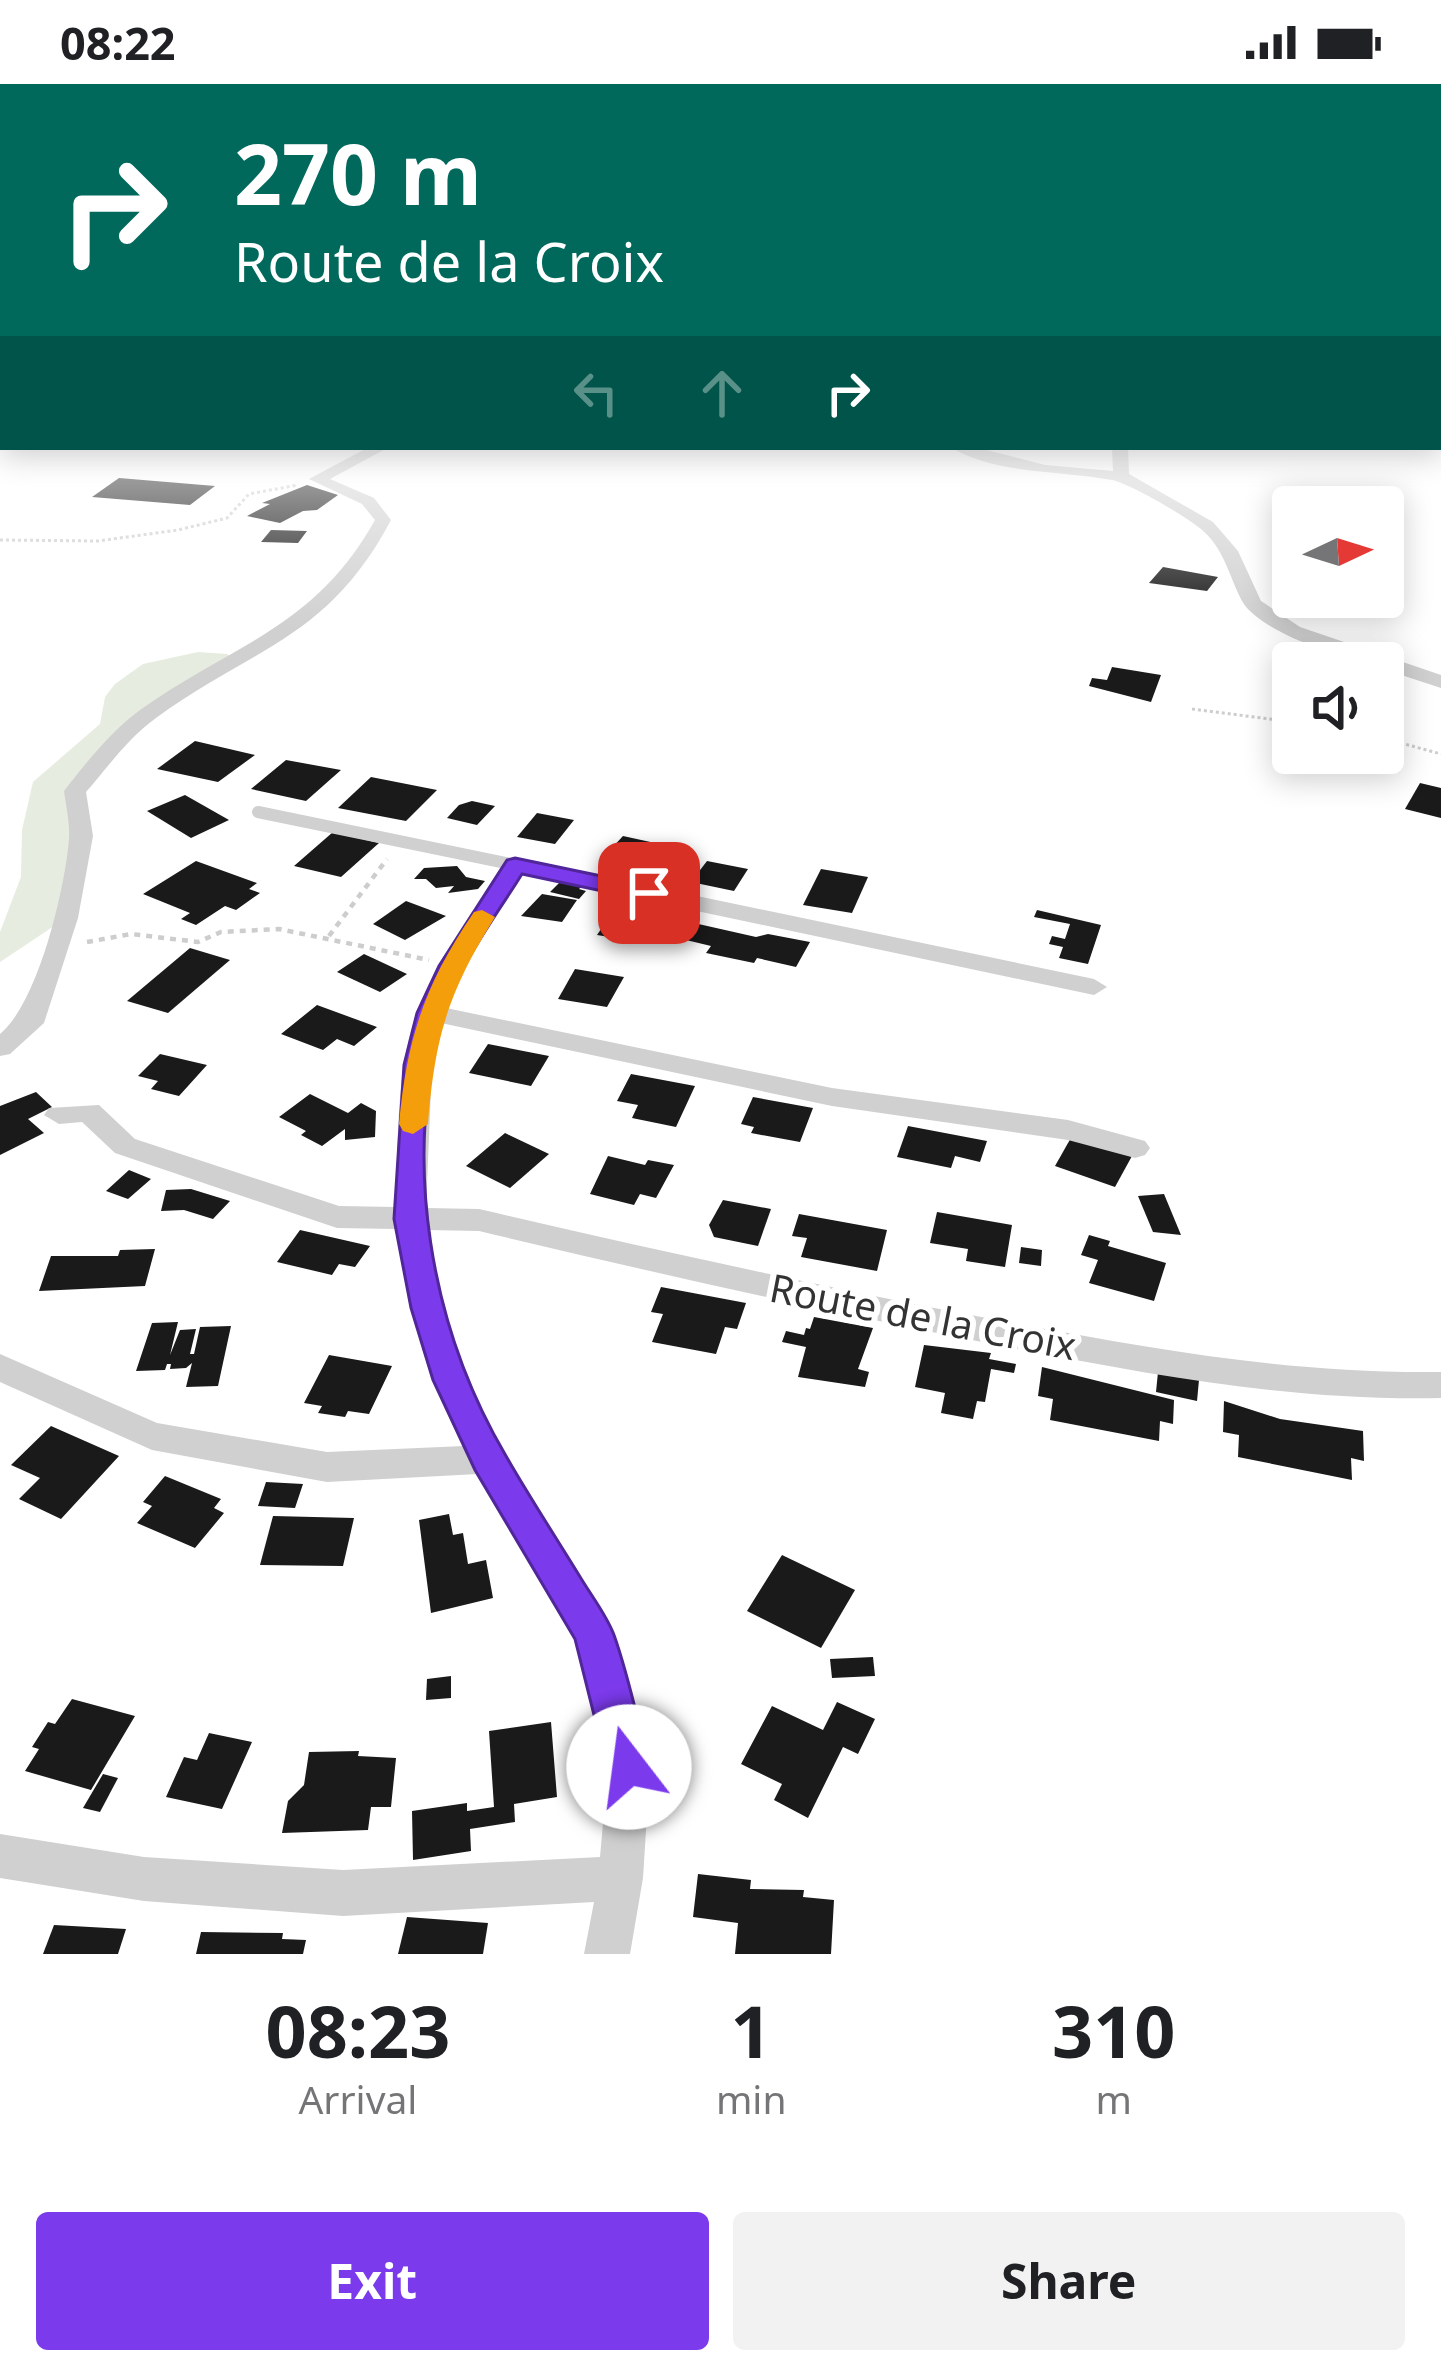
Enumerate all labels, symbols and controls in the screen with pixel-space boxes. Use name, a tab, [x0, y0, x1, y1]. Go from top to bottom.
text: 08:22	[60, 12, 176, 73]
text: 270 m	[234, 115, 482, 230]
icon: right	[36, 132, 192, 288]
text: Route de la Croix	[234, 224, 664, 298]
icon: left	[563, 360, 629, 426]
icon: ahead	[689, 360, 755, 426]
icon: right	[815, 360, 881, 426]
north arrow	[1272, 486, 1404, 618]
map controls	[1272, 486, 1404, 774]
button: sound	[1272, 642, 1404, 774]
pin	[598, 842, 700, 944]
icon: arrive	[616, 860, 682, 926]
street label: Route de la Croix	[766, 1260, 1081, 1371]
position arrow	[566, 1704, 692, 1830]
text: 08:23	[265, 1981, 450, 2079]
text: 1	[731, 1981, 772, 2079]
text: 310	[1052, 1981, 1176, 2079]
text: Arrival	[298, 2072, 417, 2125]
text: min	[716, 2072, 787, 2125]
text: m	[1096, 2072, 1132, 2125]
button: Exit	[36, 2212, 709, 2350]
button: Share	[733, 2212, 1405, 2350]

